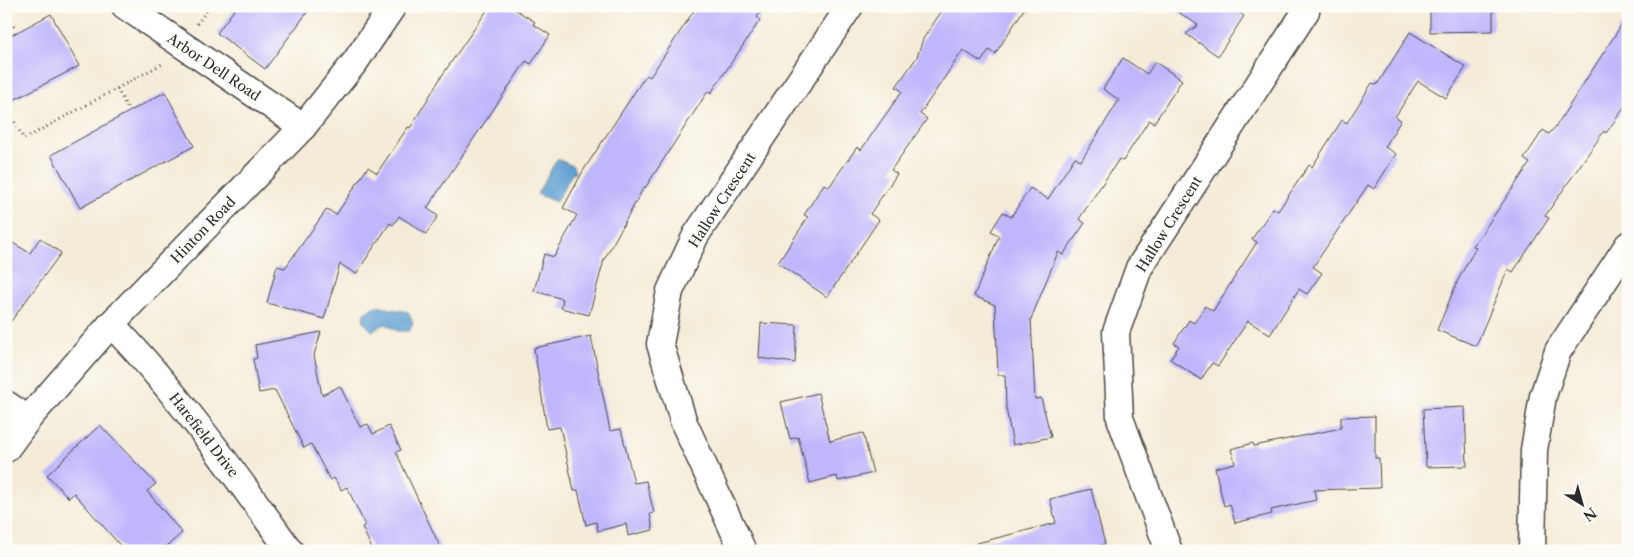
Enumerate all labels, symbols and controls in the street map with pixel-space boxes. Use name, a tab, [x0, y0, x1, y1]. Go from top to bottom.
street label: Arbor Dell Road	[163, 29, 264, 105]
street label: Hallow Crescent	[684, 149, 760, 251]
street label: Hallow Crescent	[1132, 173, 1206, 275]
street label: Hinton Road	[167, 193, 240, 267]
street label: Harefield Drive	[165, 389, 243, 481]
north arrow	[1556, 480, 1606, 530]
text: N	[1580, 504, 1600, 525]

